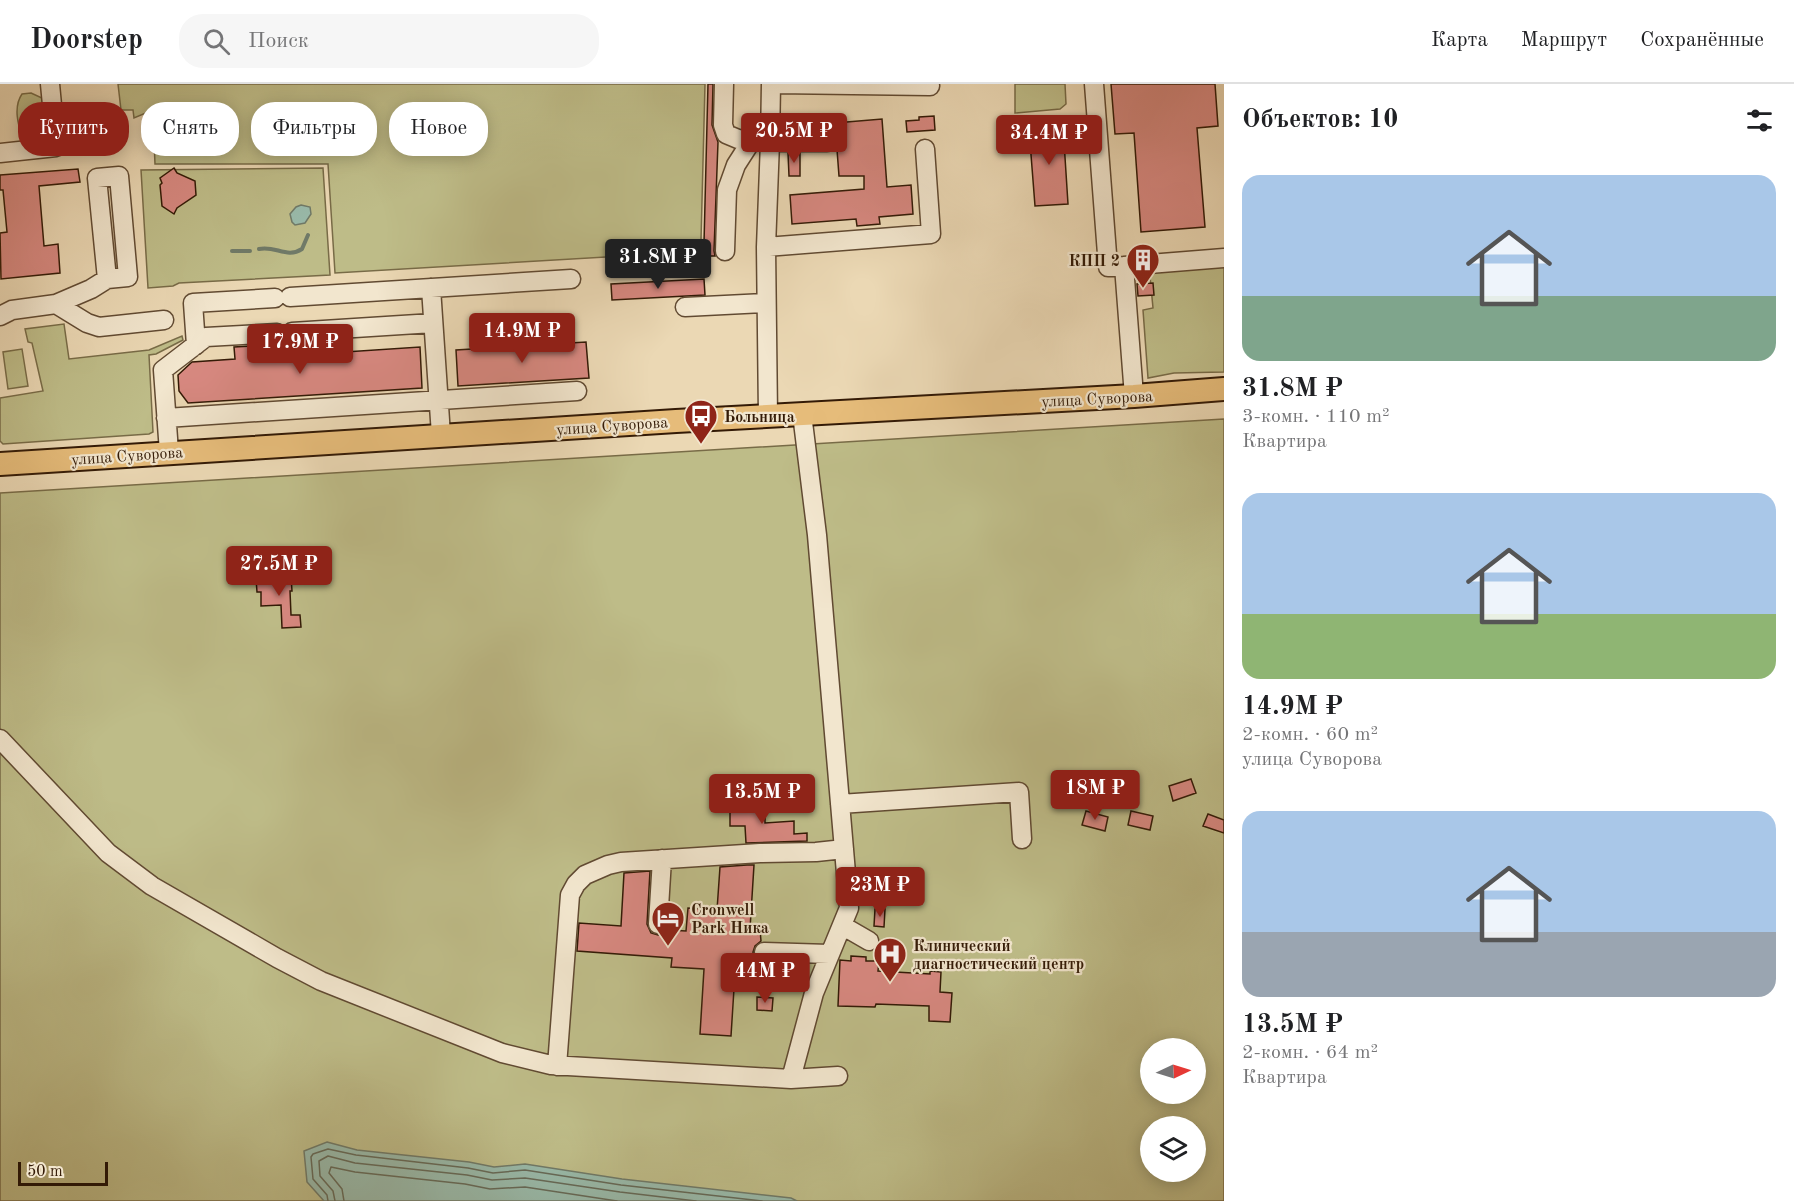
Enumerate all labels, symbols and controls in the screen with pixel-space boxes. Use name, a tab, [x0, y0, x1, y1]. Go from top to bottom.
search box	[179, 14, 599, 68]
icon: search	[200, 25, 233, 58]
text: Doorstep	[30, 27, 143, 55]
text: Поиск	[248, 30, 309, 52]
text: Карта	[1431, 30, 1488, 51]
text: Маршрут	[1521, 30, 1607, 51]
text: Сохранённые	[1640, 30, 1764, 51]
chip: Купить	[18, 102, 129, 156]
chip: Снять	[141, 102, 239, 156]
chip: Фильтры	[251, 102, 377, 156]
chip: Новое	[389, 102, 488, 156]
icon: filters	[1743, 104, 1776, 137]
text: Объектов: 10	[1242, 107, 1398, 133]
pin: 20.5M ₽	[739, 113, 849, 164]
pin: 34.4M ₽	[994, 115, 1104, 166]
text: 20.5M ₽	[755, 122, 833, 142]
text: 34.4M ₽	[1010, 124, 1088, 144]
icon: home	[1455, 214, 1563, 322]
pin: 31.8M ₽	[603, 239, 713, 290]
building icon: КПП 2	[1125, 242, 1161, 289]
text: 31.8M ₽	[619, 248, 697, 268]
place label: КПП 2	[1068, 254, 1120, 270]
pin: 14.9M ₽	[467, 313, 577, 364]
text: 14.9M ₽	[483, 322, 561, 342]
pin: 17.9M ₽	[245, 324, 355, 375]
text: 17.9M ₽	[261, 333, 339, 353]
text: 31.8M ₽	[1242, 376, 1343, 402]
street label: улица Суворова	[1041, 389, 1154, 411]
bus stop icon: Больница	[683, 398, 719, 445]
text: 3-комн. · 110 m²	[1242, 407, 1390, 427]
place label: Больница	[724, 410, 795, 426]
street label: улица Суворова	[556, 415, 669, 439]
text: Квартира	[1242, 432, 1327, 452]
street label: улица Суворова	[71, 445, 184, 469]
icon: home	[1455, 532, 1563, 640]
pin: 27.5M ₽	[224, 546, 334, 597]
text: 27.5M ₽	[240, 555, 318, 575]
text: 14.9M ₽	[1242, 694, 1343, 720]
text: 2-комн. · 60 m²	[1242, 725, 1378, 745]
text: улица Суворова	[1242, 750, 1382, 770]
pin: 18M ₽	[1053, 770, 1137, 821]
pin: 13.5M ₽	[707, 774, 817, 825]
text: 18M ₽	[1065, 779, 1125, 799]
text: 13.5M ₽	[723, 783, 801, 803]
icon: home	[1455, 850, 1563, 958]
pin: 23M ₽	[838, 867, 922, 918]
text: 23M ₽	[850, 876, 910, 896]
hotel icon: Cronwell Park Ника	[650, 900, 686, 947]
place label: Cronwell Park Ника	[691, 903, 769, 937]
hospital icon: Клинический диагностический центр	[872, 936, 908, 983]
place label: Клинический диагностический центр	[913, 939, 1084, 973]
pin: 44M ₽	[723, 953, 807, 1004]
text: 44M ₽	[735, 962, 795, 982]
text: 13.5M ₽	[1242, 1012, 1343, 1038]
north arrow	[1140, 1038, 1206, 1104]
map controls	[1140, 1038, 1206, 1182]
text: 2-комн. · 64 m²	[1242, 1043, 1378, 1063]
text: Квартира	[1242, 1068, 1327, 1088]
button: layers	[1140, 1116, 1206, 1182]
scale bar	[18, 1159, 108, 1186]
text: 50 m	[27, 1164, 63, 1180]

